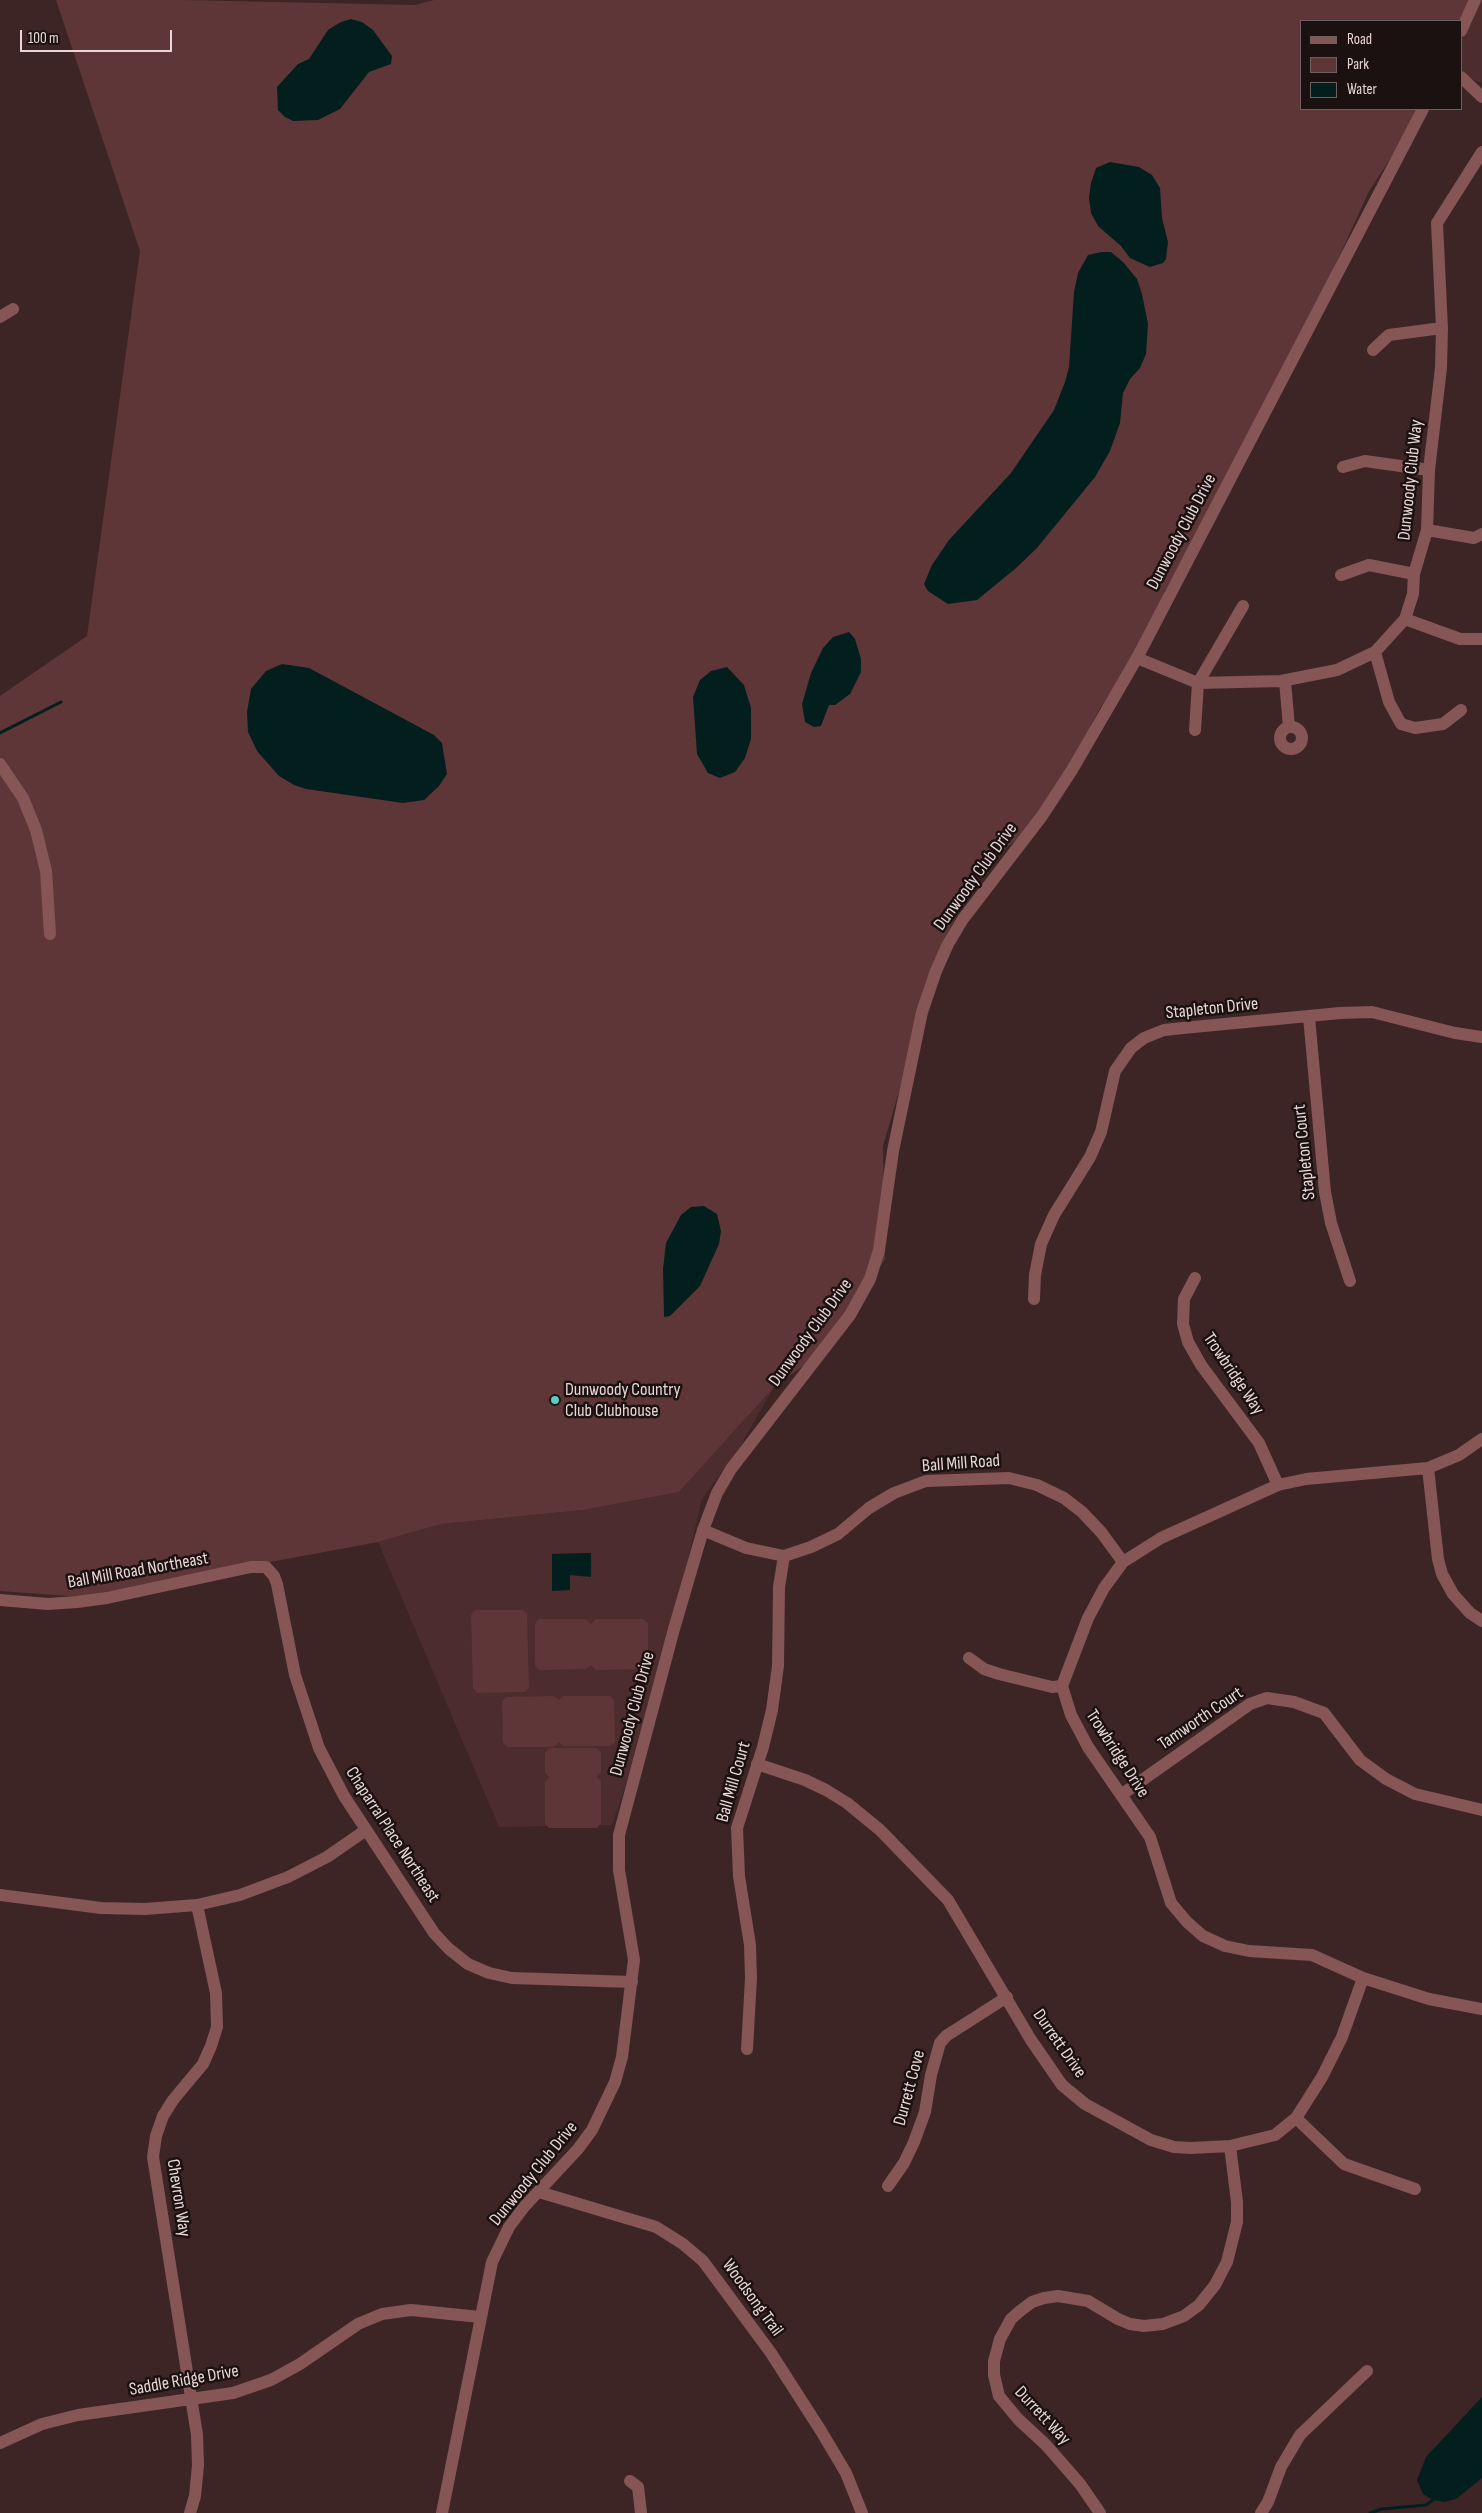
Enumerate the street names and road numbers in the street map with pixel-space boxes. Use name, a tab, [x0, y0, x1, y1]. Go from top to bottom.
street label: Dunwoody Club Way	[1394, 419, 1428, 541]
street label: Dunwoody Club Drive	[1142, 471, 1222, 593]
street label: Dunwoody Club Drive	[930, 819, 1022, 935]
street label: Stapleton Drive	[1165, 993, 1259, 1025]
street label: Stapleton Court	[1289, 1103, 1321, 1201]
street label: Dunwoody Club Drive	[765, 1275, 857, 1391]
street label: Trowbridge Way	[1198, 1329, 1268, 1419]
street label: Ball Mill Road	[921, 1451, 1001, 1477]
street label: Ball Mill Road Northeast	[66, 1548, 210, 1594]
street label: Dunwoody Club Drive	[606, 1650, 660, 1778]
street label: Tamworth Court	[1154, 1683, 1248, 1755]
street label: Trowbridge Drive	[1081, 1706, 1153, 1802]
street label: Ball Mill Court	[712, 1739, 756, 1825]
street label: Chaparral Place Northeast	[340, 1763, 444, 1907]
street label: Durrett Drive	[1028, 2006, 1090, 2082]
street label: Durrett Cove	[890, 2048, 930, 2128]
street label: Dunwoody Club Drive	[485, 2118, 583, 2230]
street label: Chevron Way	[161, 2158, 195, 2238]
street label: Woodsong Trail	[717, 2255, 787, 2341]
street label: Saddle Ridge Drive	[128, 2361, 240, 2401]
street label: Durrett Way	[1009, 2382, 1075, 2450]

